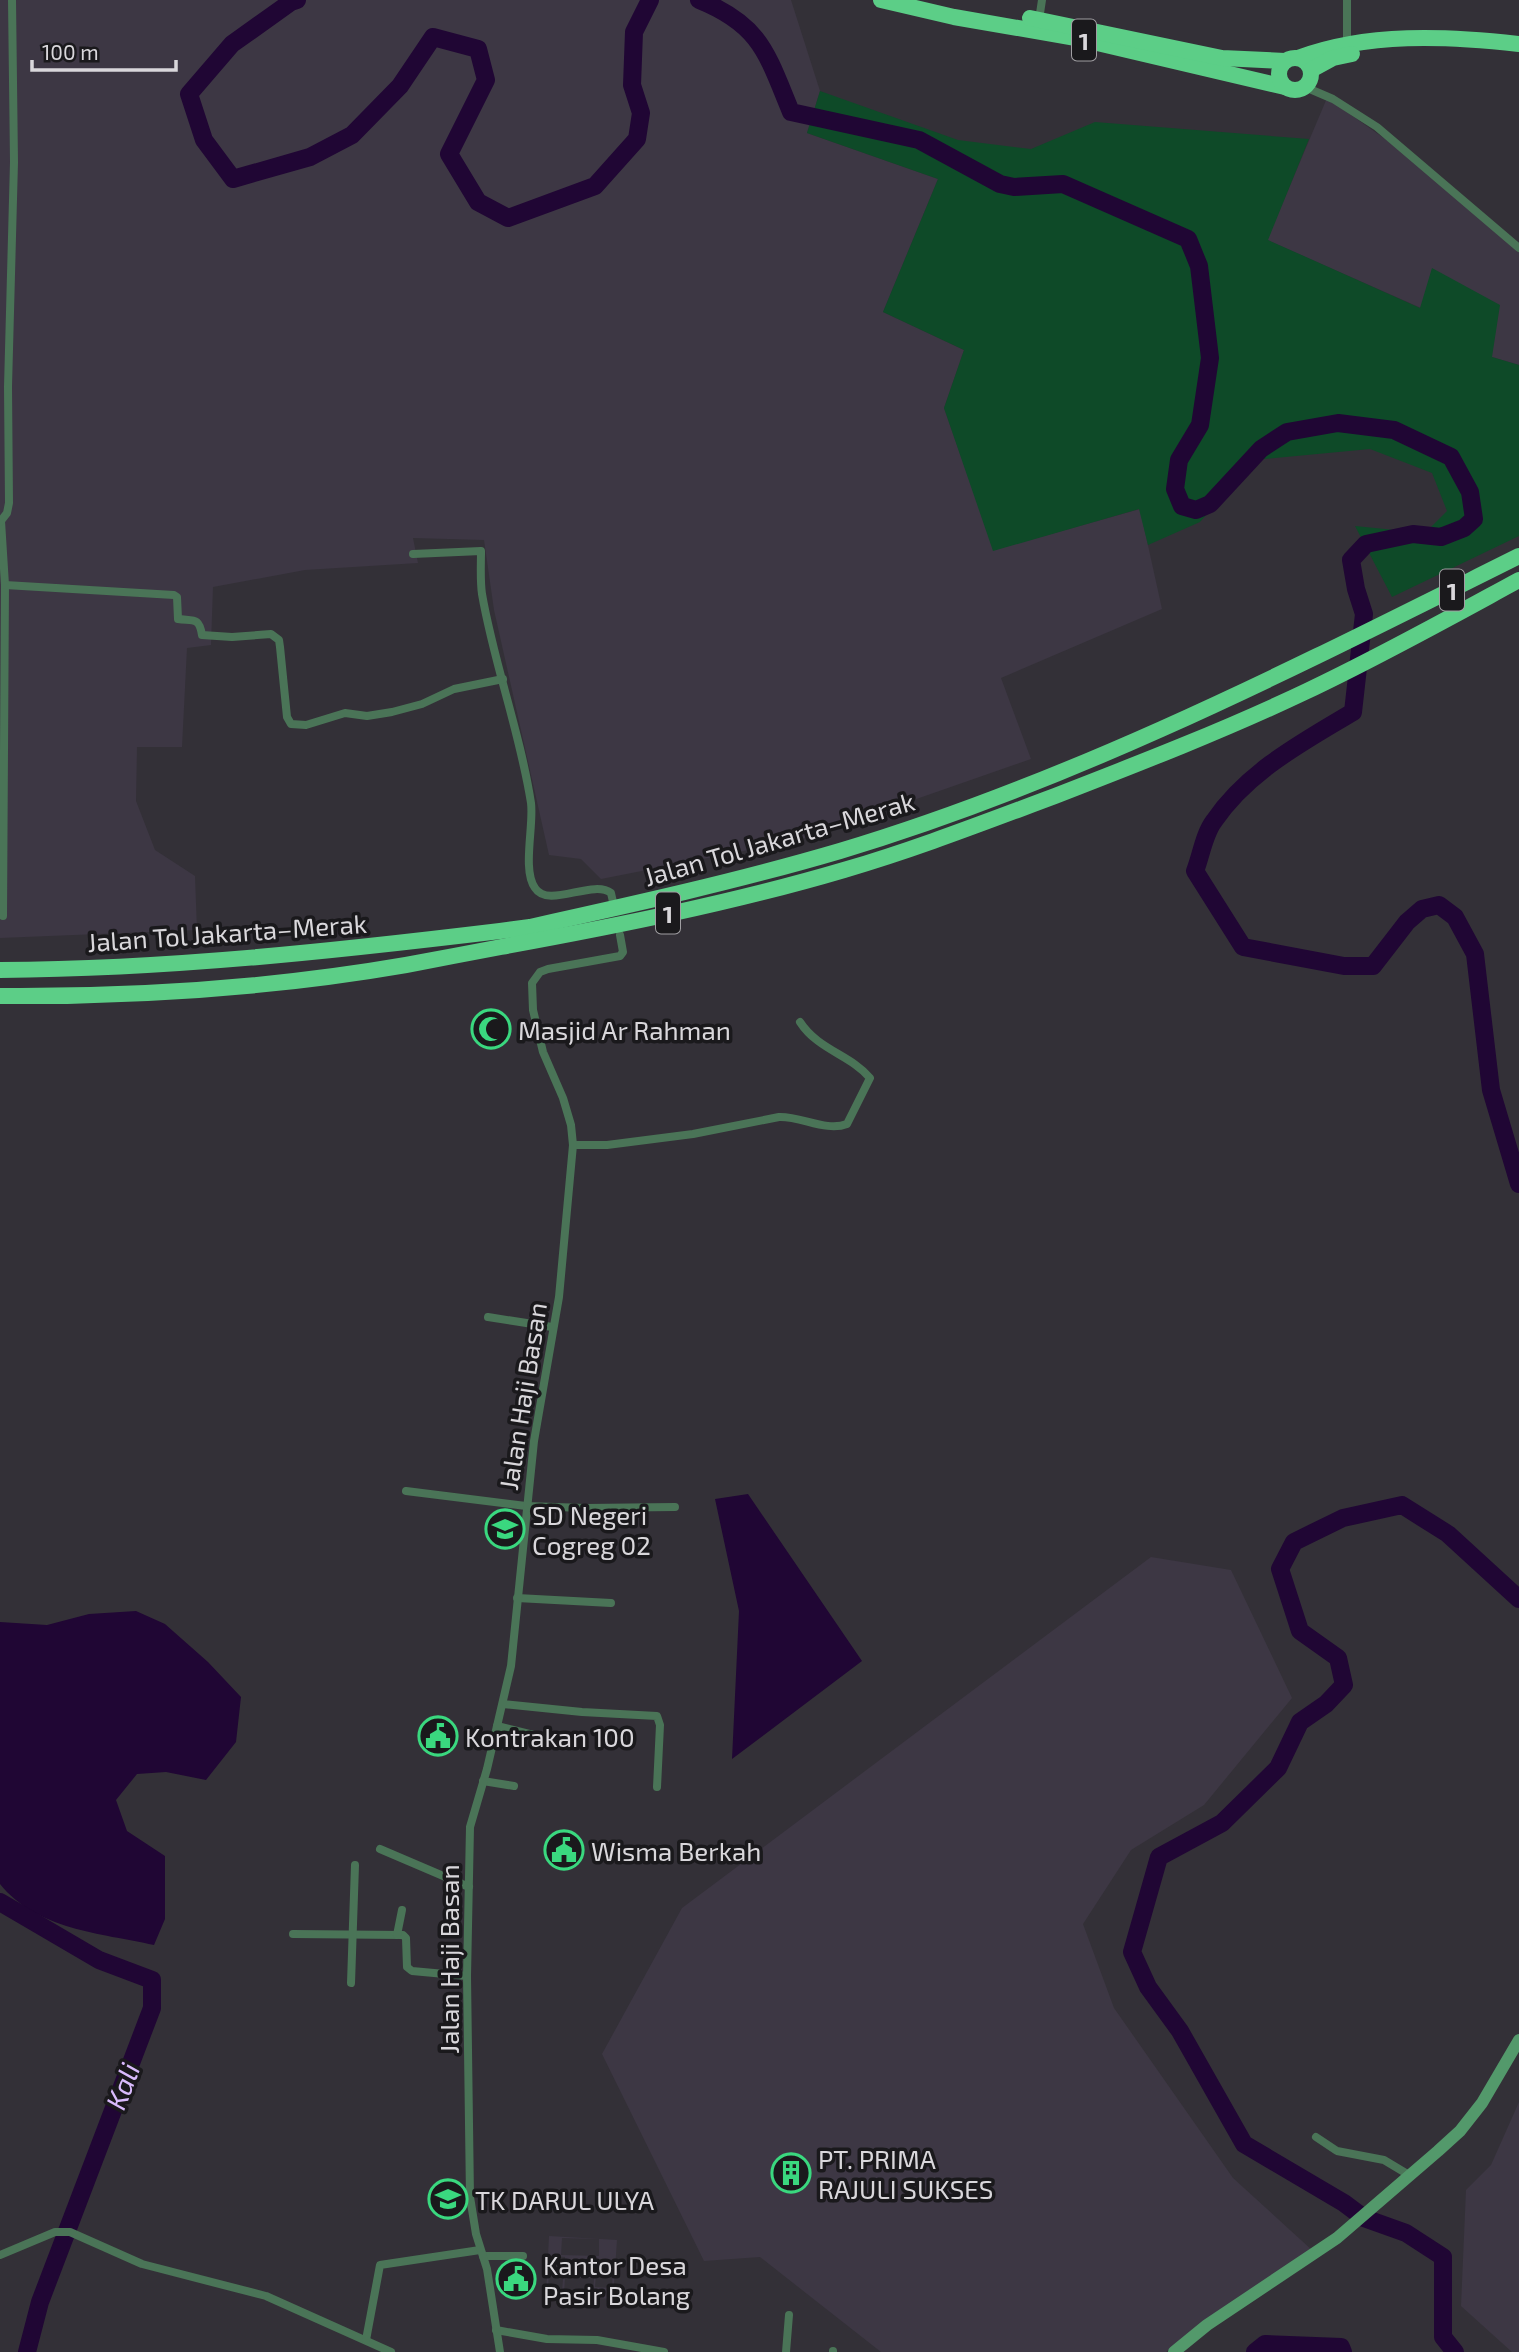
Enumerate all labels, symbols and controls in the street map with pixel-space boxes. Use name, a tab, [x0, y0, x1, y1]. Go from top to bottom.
road number: 1	[1072, 20, 1096, 60]
scale bar	[32, 28, 175, 72]
text: 100 m	[42, 39, 99, 64]
road number: 1	[1440, 570, 1464, 610]
street label: Jalan Tol Jakarta–Merak	[640, 785, 918, 891]
road number: 1	[656, 892, 680, 933]
street label: Jalan Tol Jakarta–Merak	[86, 907, 368, 957]
mosque icon: Masjid Ar Rahman	[470, 1008, 512, 1050]
place label: Masjid Ar Rahman	[518, 1014, 731, 1045]
street label: Jalan Haji Basan	[492, 1300, 552, 1492]
place label: SD Negeri Cogreg 02	[532, 1499, 651, 1560]
school or university icon: SD Negeri Cogreg 02	[484, 1508, 526, 1550]
public building icon: Kontrakan 100	[417, 1715, 459, 1757]
place label: Kontrakan 100	[465, 1721, 635, 1752]
public building icon: Wisma Berkah	[543, 1829, 585, 1871]
place label: Wisma Berkah	[591, 1835, 761, 1866]
street label: Jalan Haji Basan	[433, 1864, 464, 2054]
water label: Kali	[98, 2058, 146, 2114]
place label: PT. PRIMA RAJULI SUKSES	[818, 2143, 993, 2204]
building icon: PT. PRIMA RAJULI SUKSES	[770, 2152, 812, 2194]
school or university icon: TK DARUL ULYA	[427, 2178, 469, 2220]
place label: TK DARUL ULYA	[475, 2184, 654, 2215]
place label: Kantor Desa Pasir Bolang	[543, 2249, 690, 2310]
public building icon: Kantor Desa Pasir Bolang	[495, 2258, 537, 2300]

